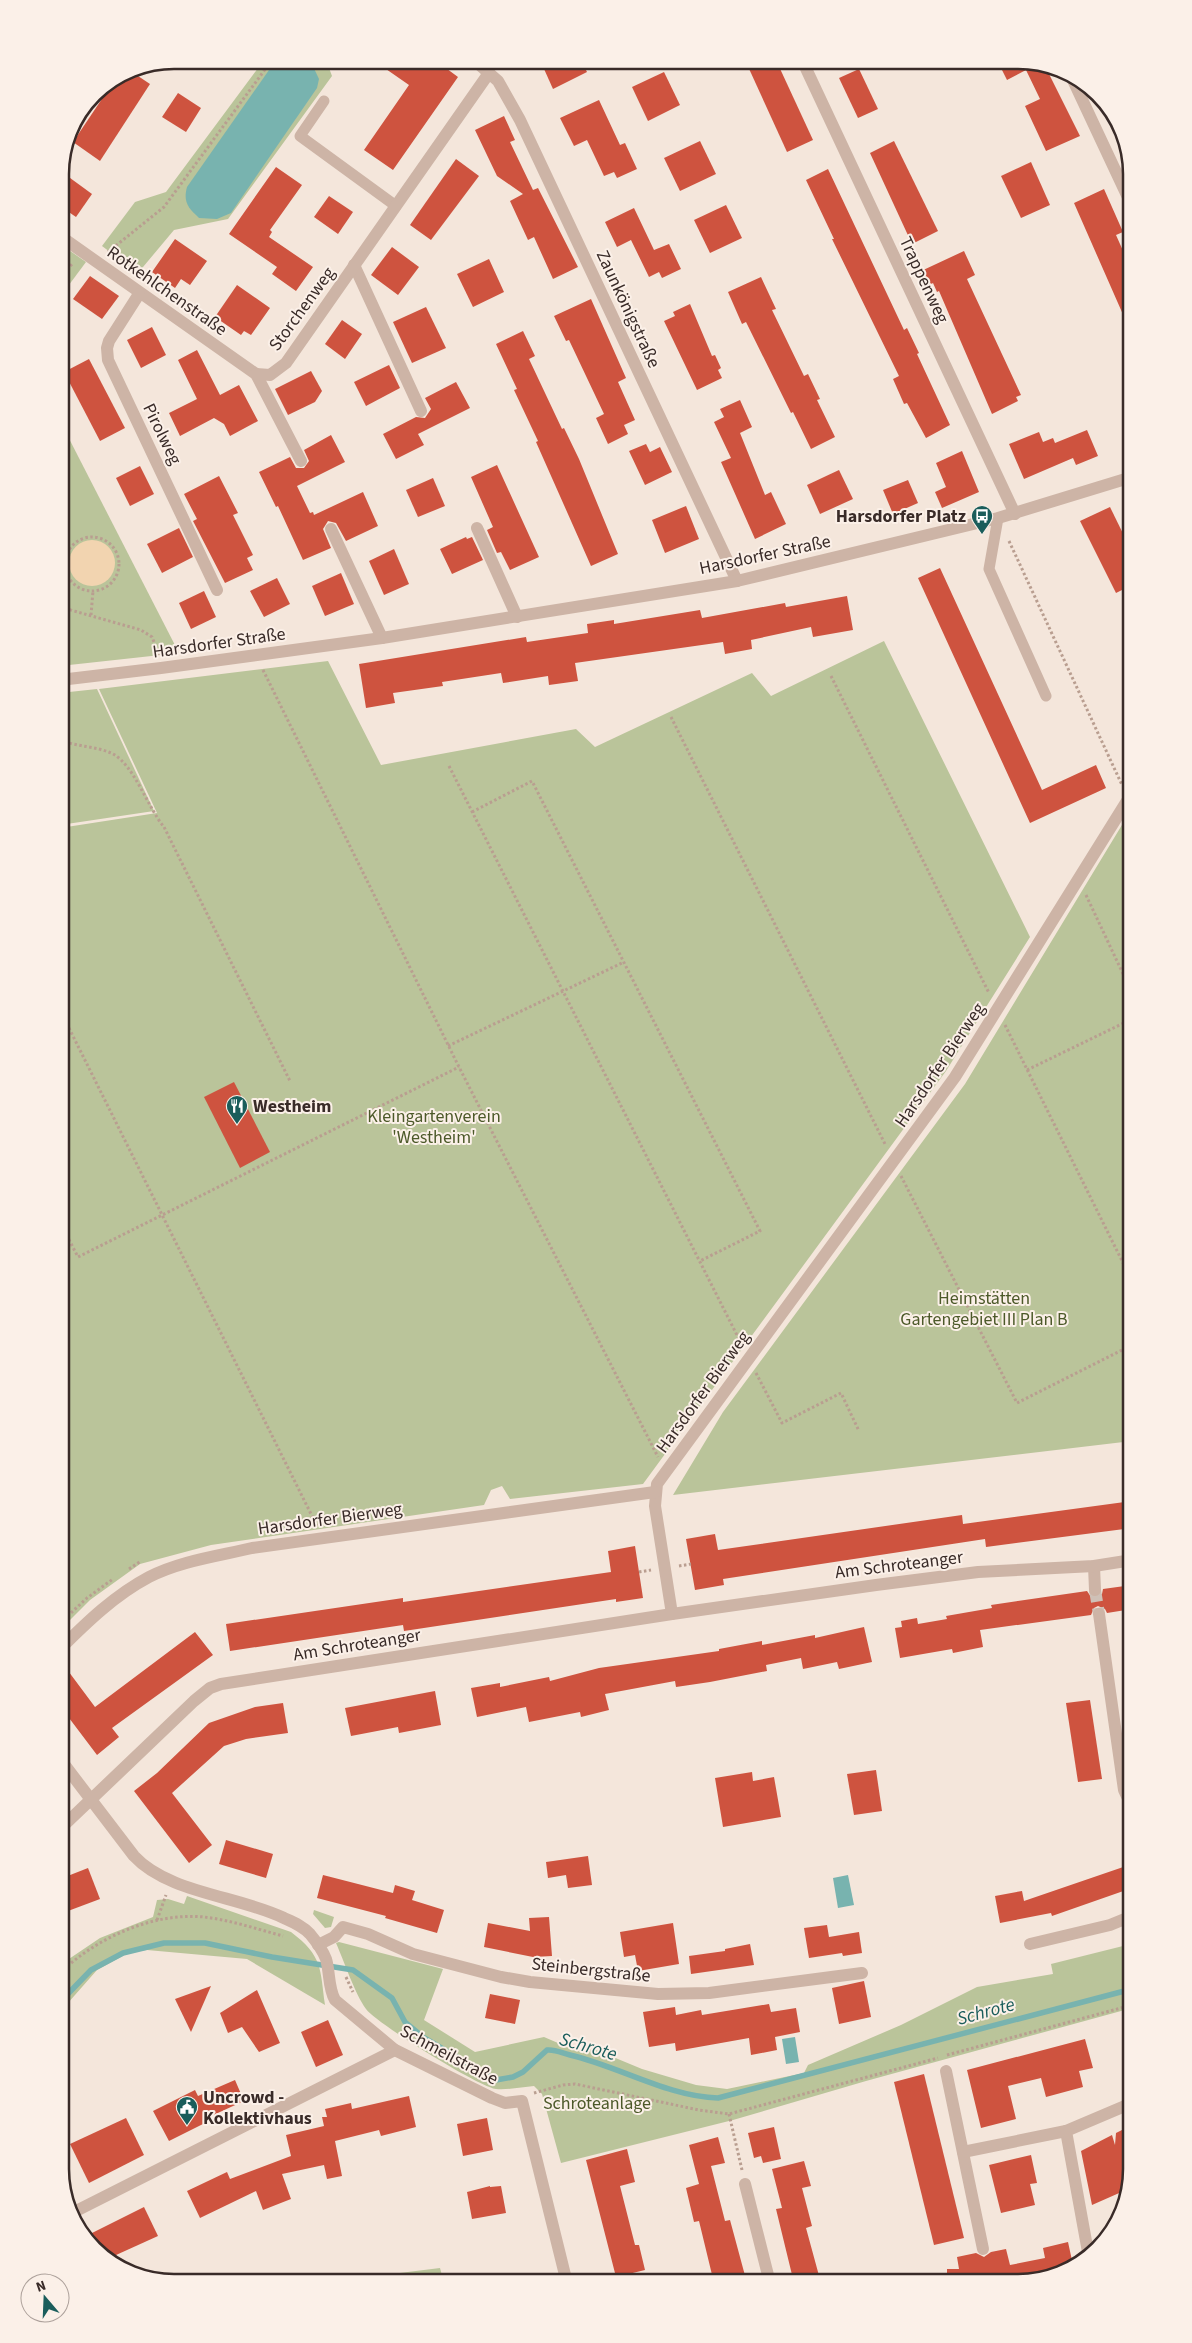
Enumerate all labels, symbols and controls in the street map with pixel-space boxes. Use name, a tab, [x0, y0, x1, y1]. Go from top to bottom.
street label: Trappenweg	[893, 233, 955, 327]
street label: Rotkehlchenstraße	[102, 240, 232, 342]
street label: Zaunkönigstraße	[590, 246, 666, 372]
street label: Storchenweg	[263, 262, 341, 356]
street label: Pirolweg	[136, 399, 188, 469]
place label: Harsdorfer Platz	[836, 504, 966, 529]
bus stop icon: Harsdorfer Platz	[970, 504, 994, 535]
street label: Harsdorfer Straße	[697, 529, 833, 581]
street label: Harsdorfer Straße	[151, 621, 287, 665]
street label: Harsdorfer Bierweg	[889, 998, 991, 1132]
restaurant icon: Westheim	[225, 1094, 249, 1125]
place label: Westheim	[253, 1094, 331, 1119]
park label: Kleingartenverein 'Westheim'	[367, 1104, 501, 1150]
park label: Heimstätten Gartengebiet III Plan B	[900, 1286, 1068, 1332]
street label: Harsdorfer Bierweg	[650, 1326, 756, 1458]
street label: Harsdorfer Bierweg	[256, 1496, 404, 1542]
street label: Am Schroteanger	[834, 1545, 965, 1585]
street label: Am Schroteanger	[291, 1622, 423, 1667]
street label: Steinbergstraße	[530, 1951, 652, 1989]
water label: Schrote	[954, 1991, 1018, 2033]
street label: Schmeilstraße	[395, 2019, 503, 2091]
water label: Schrote	[556, 2026, 620, 2068]
place label: Uncrowd - Kollektivhaus	[203, 2085, 312, 2131]
park label: Schroteanlage	[543, 2091, 651, 2116]
public building icon: Uncrowd - Kollektivhaus	[175, 2095, 199, 2126]
north arrow	[20, 2273, 70, 2323]
text: N	[33, 2276, 49, 2298]

